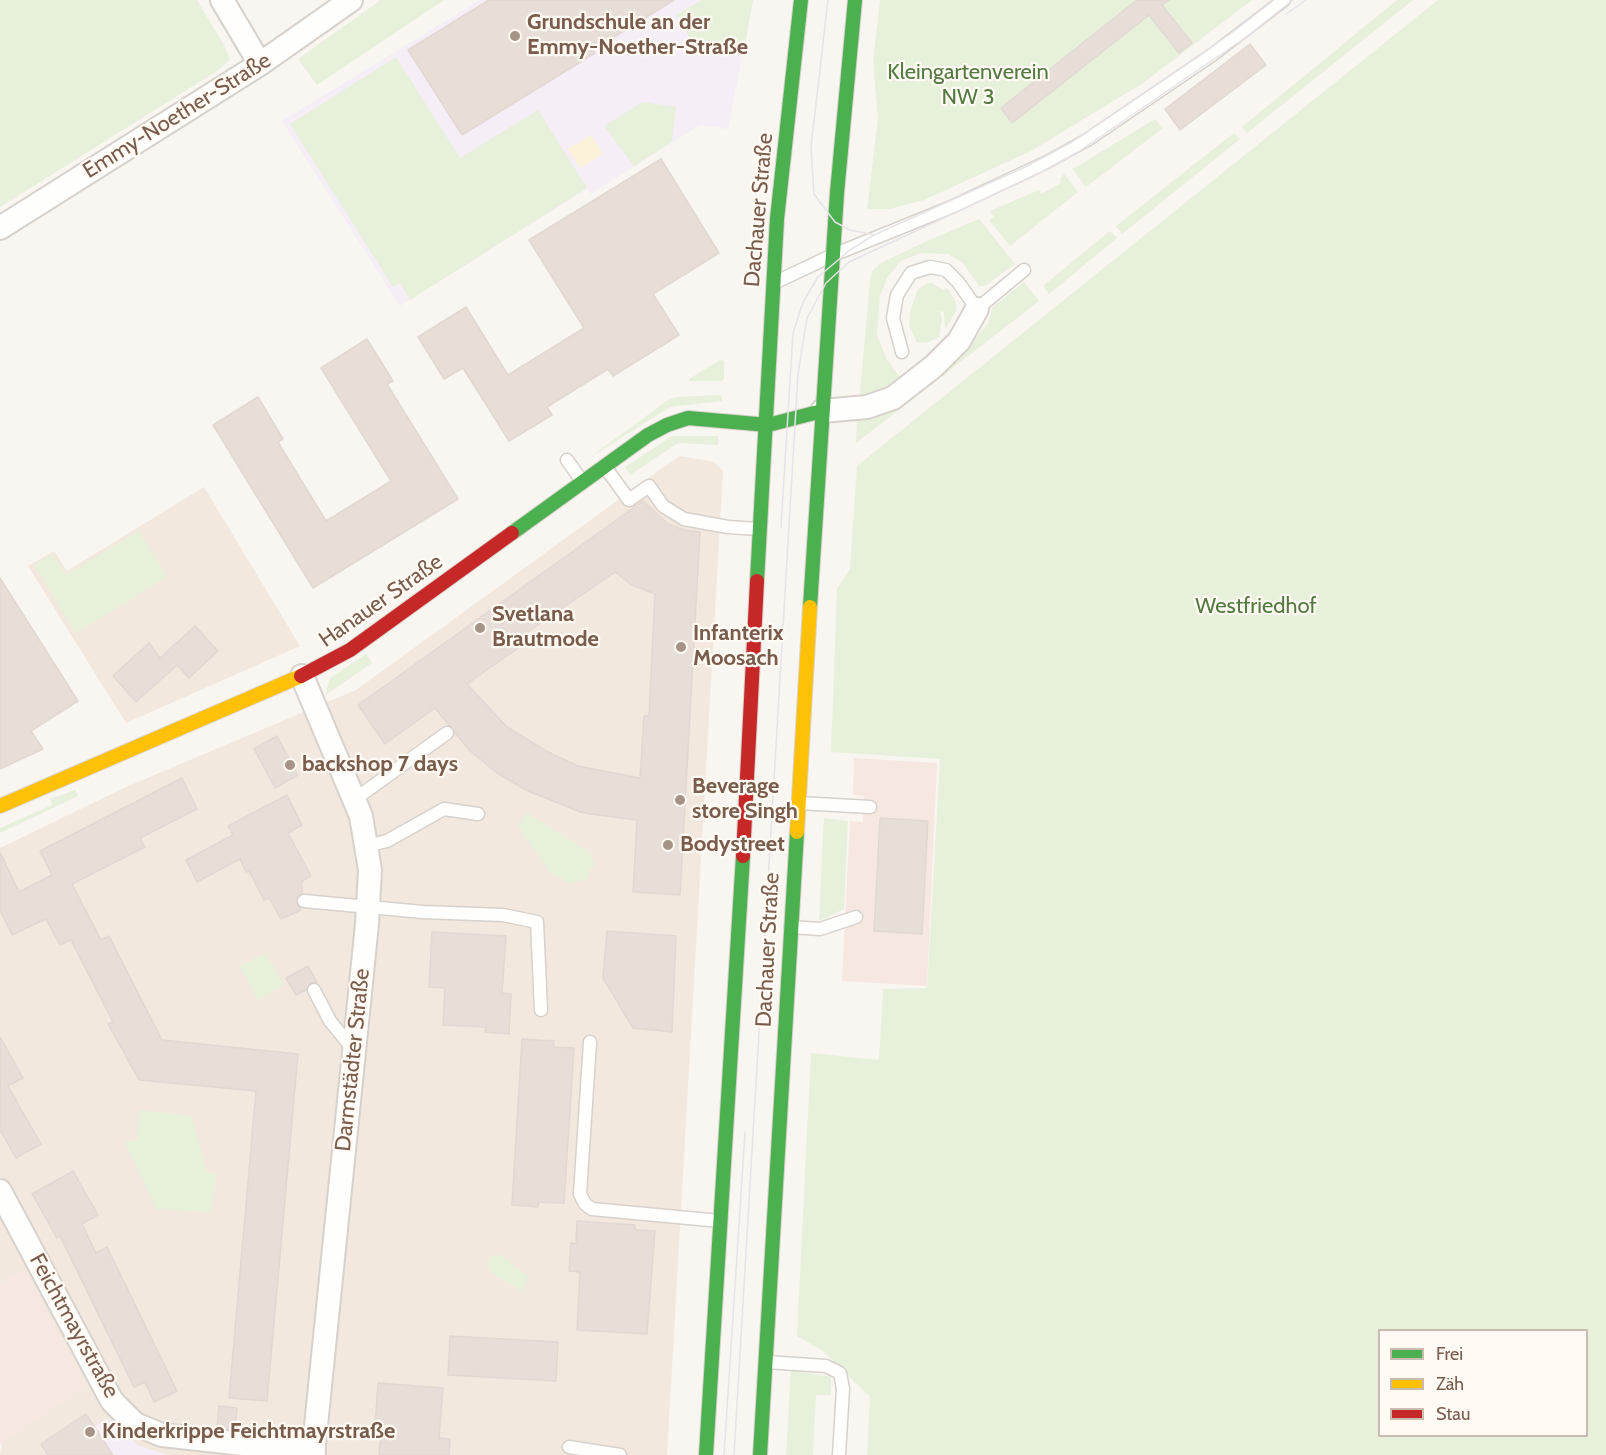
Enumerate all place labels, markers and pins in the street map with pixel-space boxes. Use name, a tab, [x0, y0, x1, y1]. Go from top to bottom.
place label: Grundschule an der Emmy-Noether-Straße	[527, 10, 748, 62]
marker: Grundschule an der Emmy-Noether-Straße	[508, 29, 522, 43]
place label: Svetlana Brautmode	[492, 602, 599, 654]
marker: Svetlana Brautmode	[473, 621, 487, 635]
place label: Infanterix Moosach	[693, 621, 784, 672]
marker: Infanterix Moosach	[674, 640, 688, 654]
place label: backshop 7 days	[302, 752, 458, 778]
marker: backshop 7 days	[283, 758, 297, 772]
place label: Beverage store Singh	[692, 774, 798, 825]
marker: Beverage store Singh	[673, 793, 687, 807]
place label: Bodystreet	[680, 832, 785, 858]
marker: Bodystreet	[661, 838, 675, 852]
place label: Kinderkrippe Feichtmayrstraße	[102, 1419, 395, 1445]
marker: Kinderkrippe Feichtmayrstraße	[83, 1425, 97, 1439]

